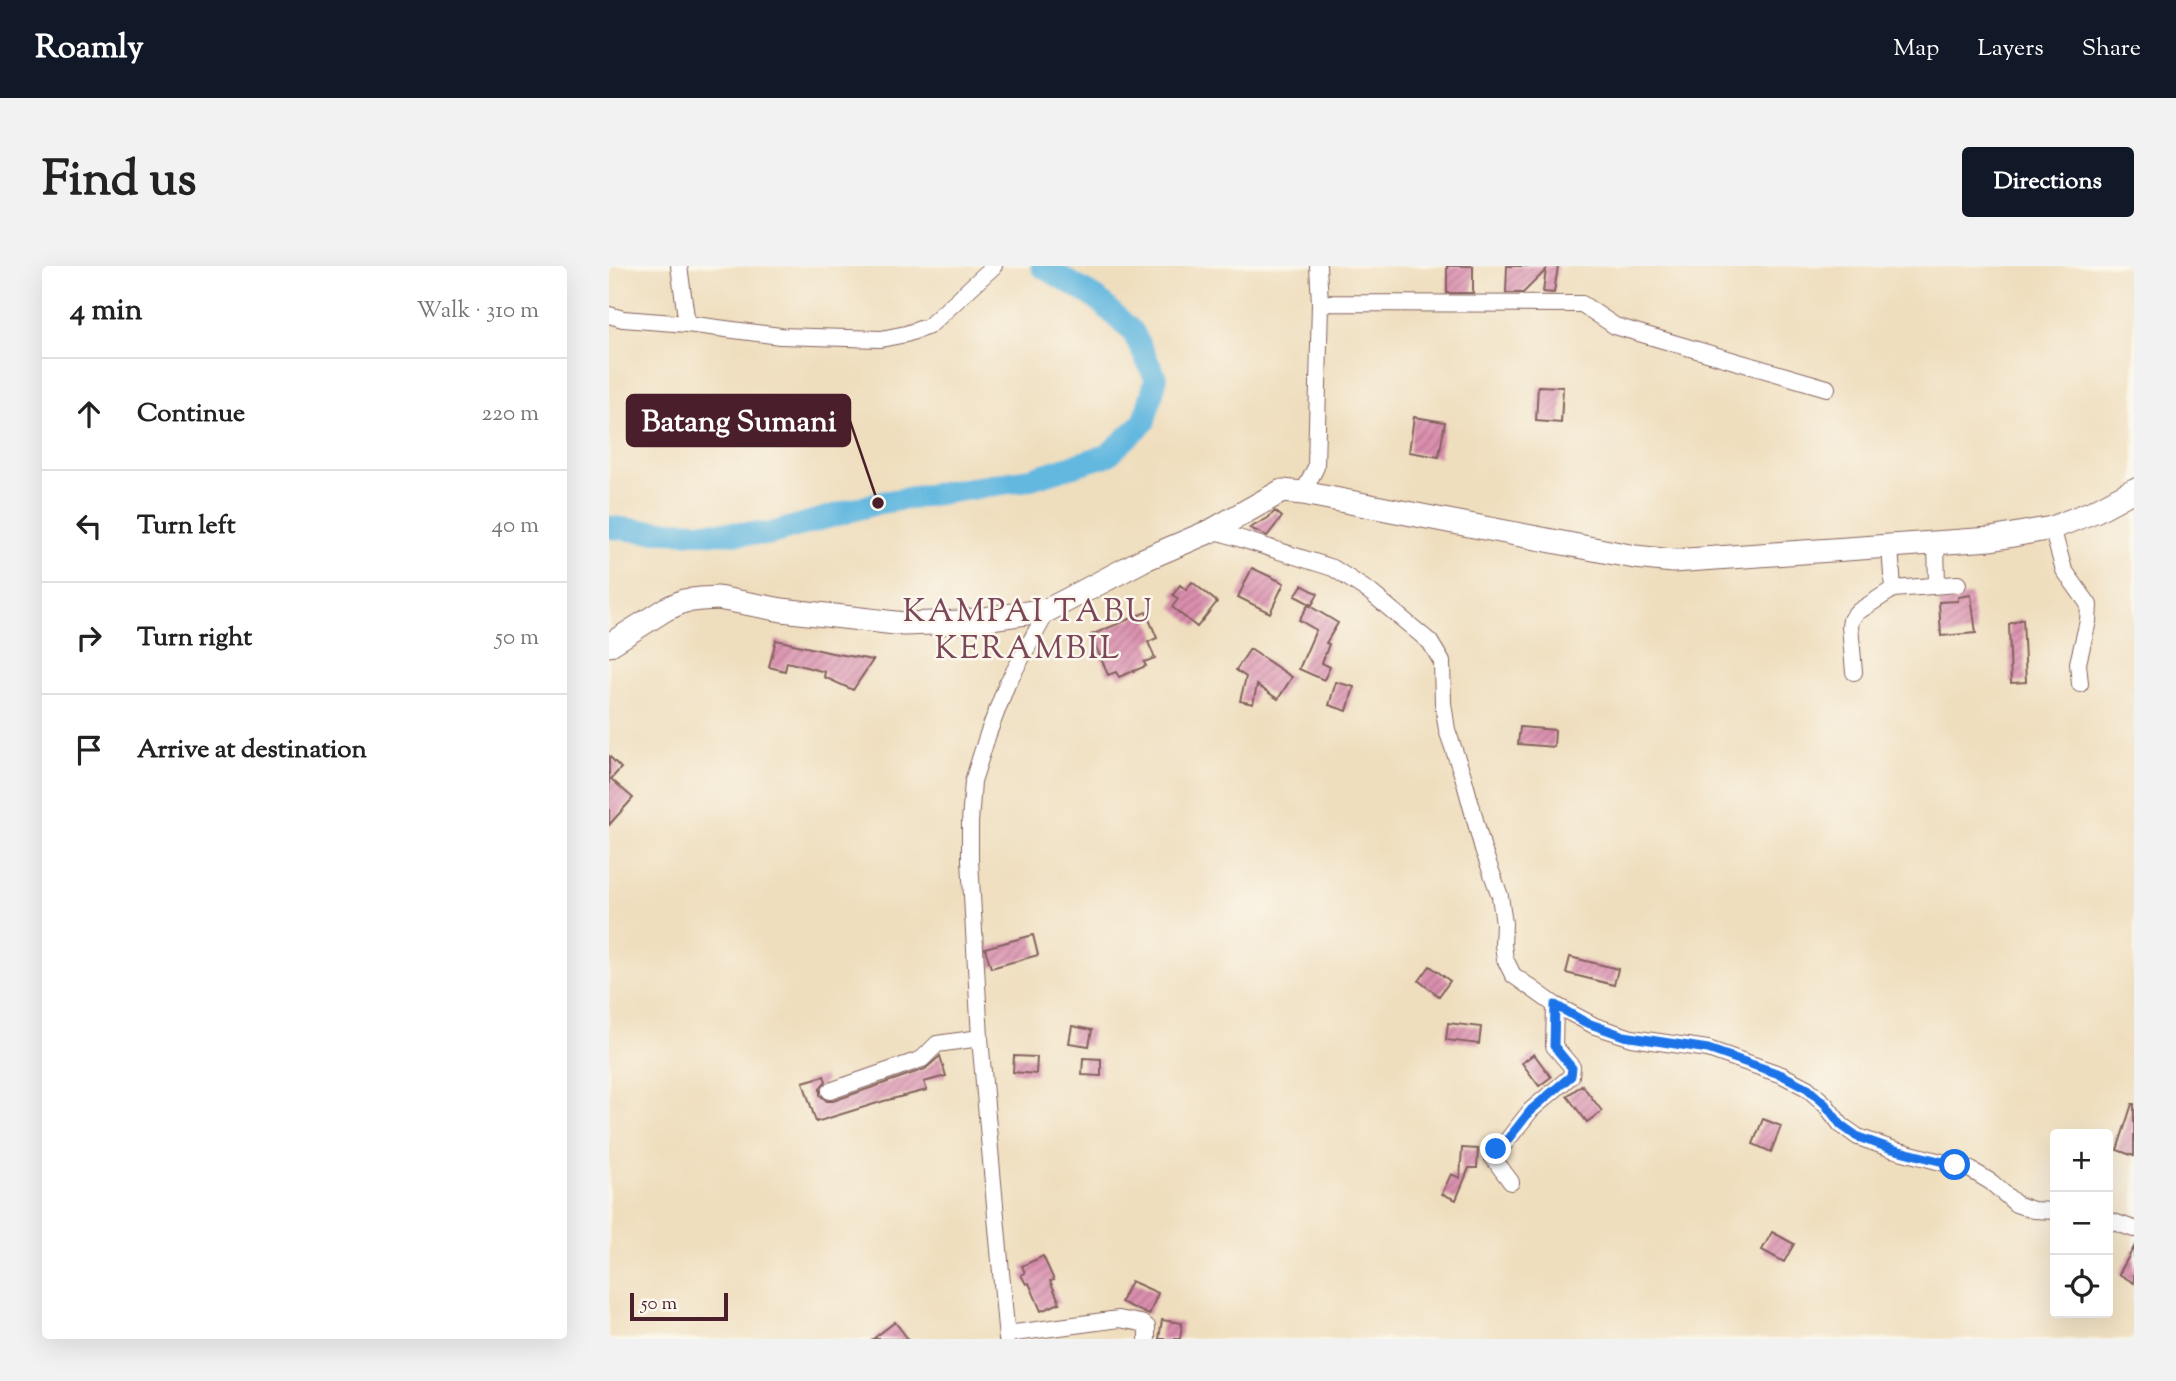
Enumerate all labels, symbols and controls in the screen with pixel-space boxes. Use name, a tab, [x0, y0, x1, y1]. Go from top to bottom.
text: Roamly	[35, 25, 144, 73]
text: Map	[1893, 32, 1939, 66]
text: Layers	[1977, 32, 2044, 66]
text: Share	[2082, 32, 2141, 66]
text: Find us	[42, 147, 196, 217]
button: Directions	[1962, 147, 2134, 217]
text: 4 min	[70, 290, 143, 333]
text: Walk · 310 m	[416, 295, 539, 328]
icon: ahead	[70, 395, 108, 433]
callout: Batang Sumani	[627, 395, 850, 446]
text: Continue	[137, 396, 245, 433]
text: 220 m	[481, 398, 539, 431]
text: Batang Sumani	[641, 402, 837, 445]
icon: left	[70, 507, 108, 545]
text: Turn left	[137, 508, 236, 545]
text: 40 m	[492, 510, 539, 543]
district label: KAMPAI TABU KERAMBIL	[903, 590, 1153, 673]
icon: right	[70, 619, 108, 657]
text: Turn right	[137, 620, 252, 657]
text: 50 m	[495, 622, 539, 655]
icon: arrive	[70, 731, 108, 769]
text: Arrive at destination	[137, 732, 367, 769]
map controls	[2050, 1129, 2113, 1318]
button: +	[2050, 1129, 2113, 1192]
route end	[1480, 1133, 1511, 1164]
route start	[1939, 1149, 1970, 1180]
button: −	[2050, 1192, 2113, 1255]
button: locate	[2050, 1255, 2113, 1318]
scale bar	[630, 1290, 728, 1322]
text: 50 m	[641, 1291, 677, 1318]

